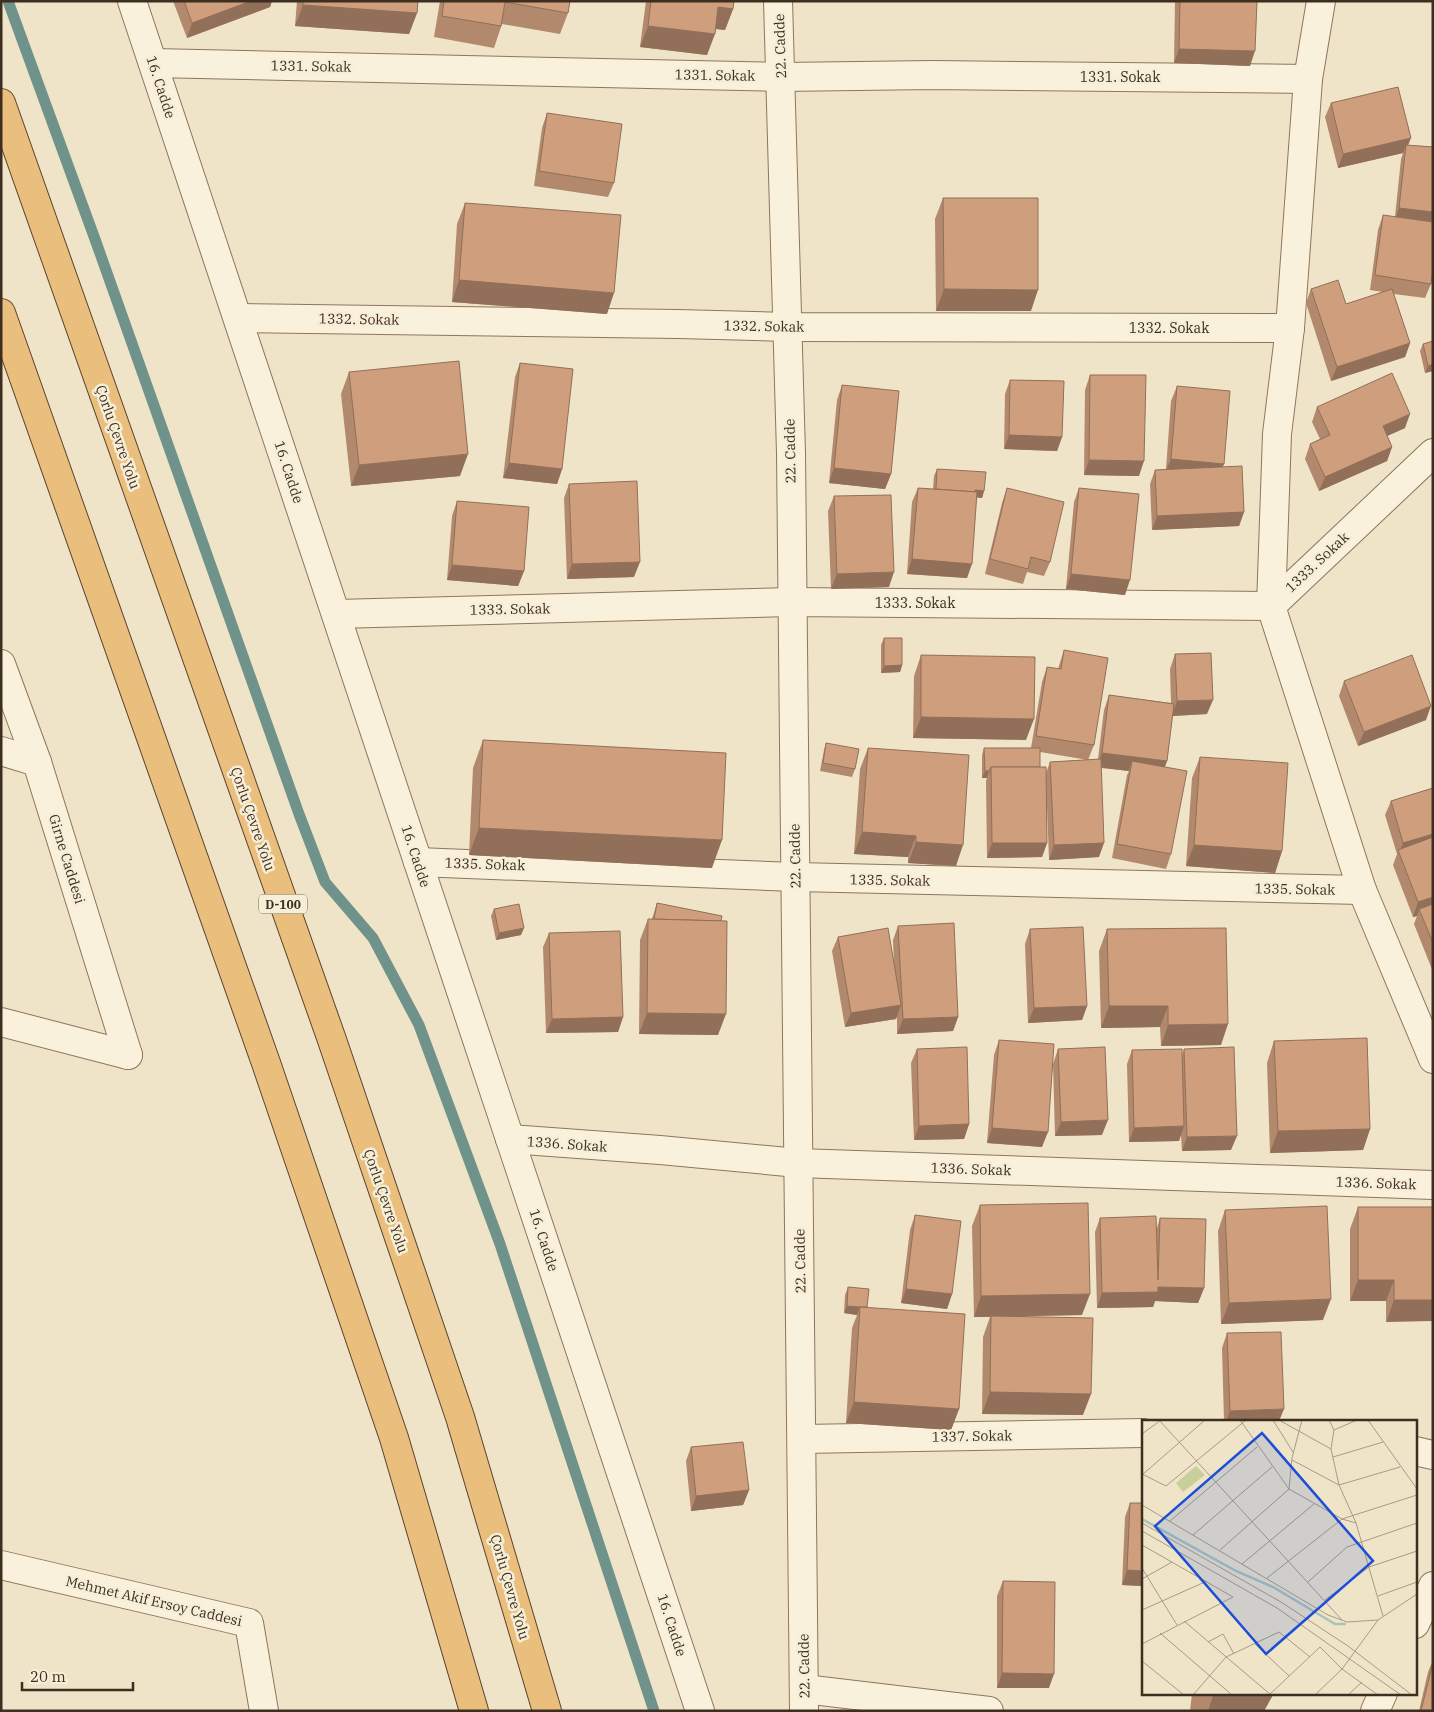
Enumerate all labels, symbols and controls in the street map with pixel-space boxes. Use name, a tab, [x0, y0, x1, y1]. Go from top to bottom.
street label: 22. Cadde	[770, 13, 790, 79]
street label: 16. Cadde	[142, 53, 180, 121]
street label: 1331. Sokak	[270, 56, 352, 76]
street label: 1331. Sokak	[674, 65, 756, 85]
street label: 1331. Sokak	[1080, 68, 1161, 86]
street label: 1332. Sokak	[318, 309, 400, 329]
street label: 1332. Sokak	[723, 316, 805, 336]
street label: 1332. Sokak	[1129, 319, 1210, 337]
street label: Çorlu Çevre Yolu	[92, 383, 144, 492]
street label: 22. Cadde	[780, 418, 800, 484]
street label: 16. Cadde	[270, 438, 308, 506]
street label: 1333. Sokak	[1281, 527, 1353, 596]
street label: 1333. Sokak	[875, 594, 956, 612]
street label: 1333. Sokak	[469, 599, 551, 619]
street label: Çorlu Çevre Yolu	[227, 765, 279, 874]
street label: Girne Caddesi	[45, 812, 89, 906]
street label: 16. Cadde	[397, 822, 435, 890]
street label: 22. Cadde	[785, 823, 805, 889]
street label: 1335. Sokak	[444, 854, 526, 874]
street label: 1335. Sokak	[849, 870, 931, 890]
street label: 1335. Sokak	[1254, 879, 1336, 899]
road number: D-100	[259, 894, 307, 914]
street label: 1336. Sokak	[526, 1132, 609, 1156]
street label: Çorlu Çevre Yolu	[360, 1147, 412, 1256]
street label: 1336. Sokak	[930, 1159, 1012, 1179]
street label: 1336. Sokak	[1335, 1173, 1417, 1193]
street label: 16. Cadde	[525, 1206, 563, 1274]
street label: 22. Cadde	[790, 1228, 810, 1294]
inset map	[1142, 1420, 1416, 1694]
street label: 1337. Sokak	[931, 1426, 1013, 1446]
street label: Çorlu Çevre Yolu	[486, 1532, 534, 1642]
street label: Mehmet Akif Ersoy Caddesi	[64, 1572, 244, 1630]
street label: 16. Cadde	[653, 1591, 691, 1659]
street label: 22. Cadde	[794, 1633, 814, 1699]
scale bar	[22, 1660, 134, 1692]
text: 20 m	[30, 1667, 66, 1686]

